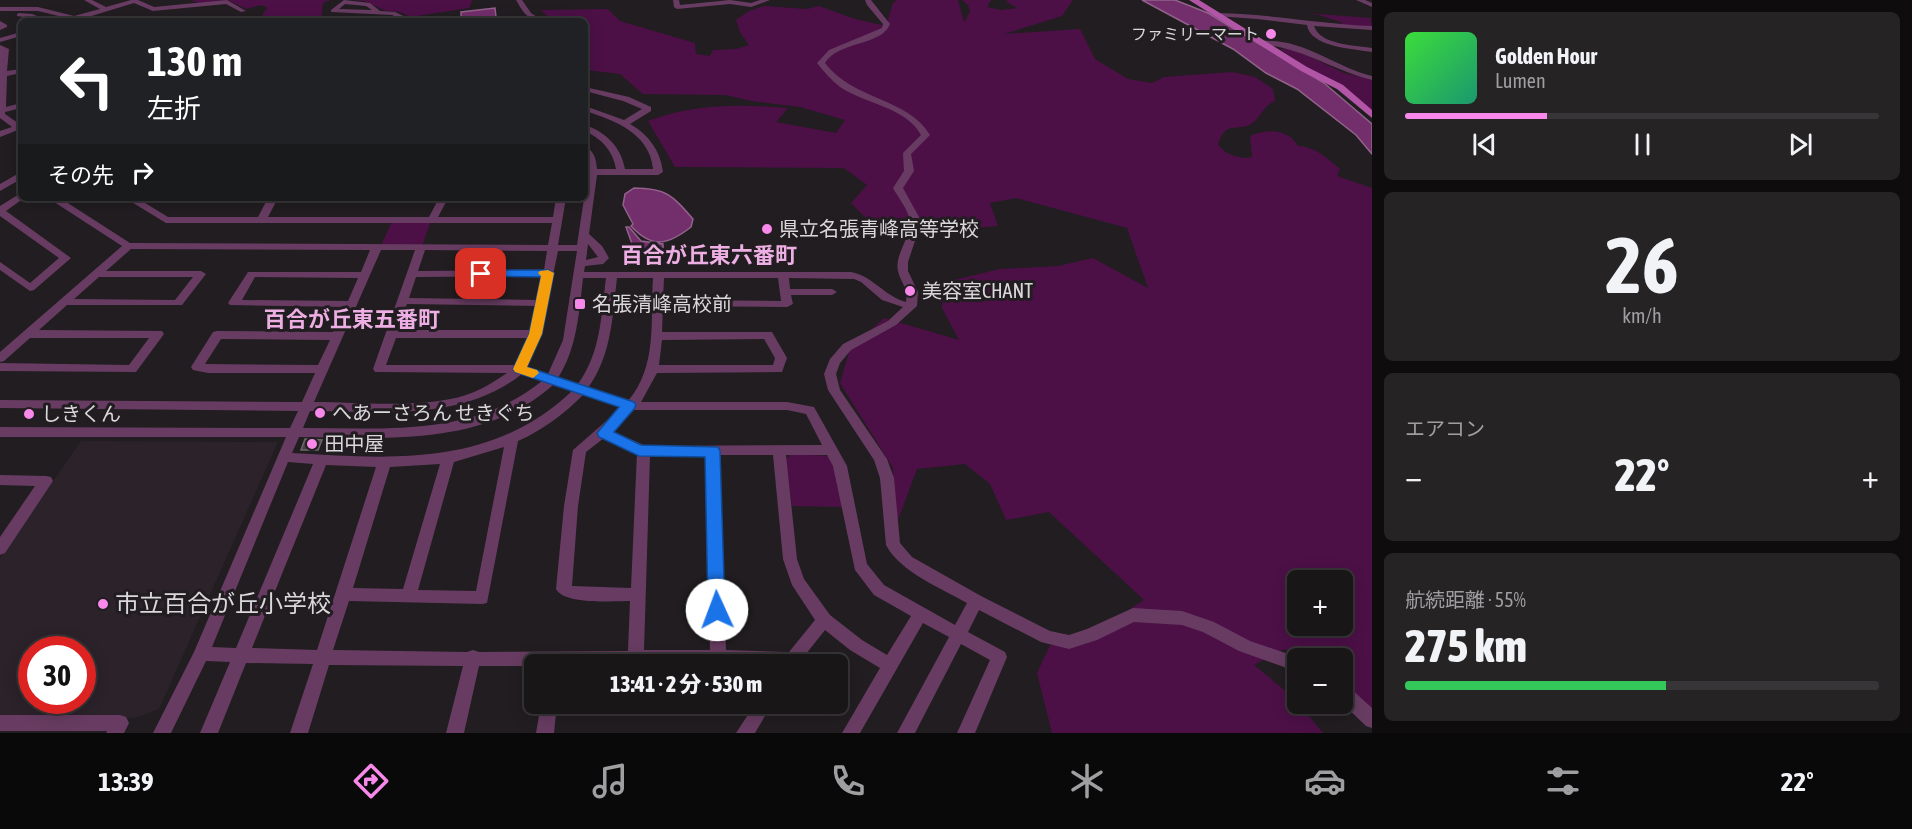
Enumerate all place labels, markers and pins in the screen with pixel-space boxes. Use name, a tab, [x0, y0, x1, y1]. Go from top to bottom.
place label: ファミリーマート	[1131, 25, 1259, 43]
marker: ファミリーマート	[1264, 27, 1278, 41]
place label: 県立名張青峰高等学校	[779, 217, 979, 240]
marker: 県立名張青峰高等学校	[760, 222, 774, 236]
pin	[455, 248, 506, 299]
place label: 美容室CHANT	[922, 279, 1033, 302]
marker: 美容室CHANT	[903, 284, 917, 298]
place label: 名張清峰高校前	[592, 292, 732, 315]
marker: 名張清峰高校前	[573, 297, 587, 311]
place label: へあーさろん せきぐち	[332, 401, 535, 424]
place label: しきくん	[41, 402, 121, 425]
marker: へあーさろん せきぐち	[313, 406, 327, 420]
marker: しきくん	[22, 407, 36, 421]
place label: 田中屋	[324, 432, 384, 455]
marker: 田中屋	[305, 437, 319, 451]
place label: 市立百合が丘小学校	[115, 590, 331, 617]
marker: 市立百合が丘小学校	[96, 597, 110, 611]

